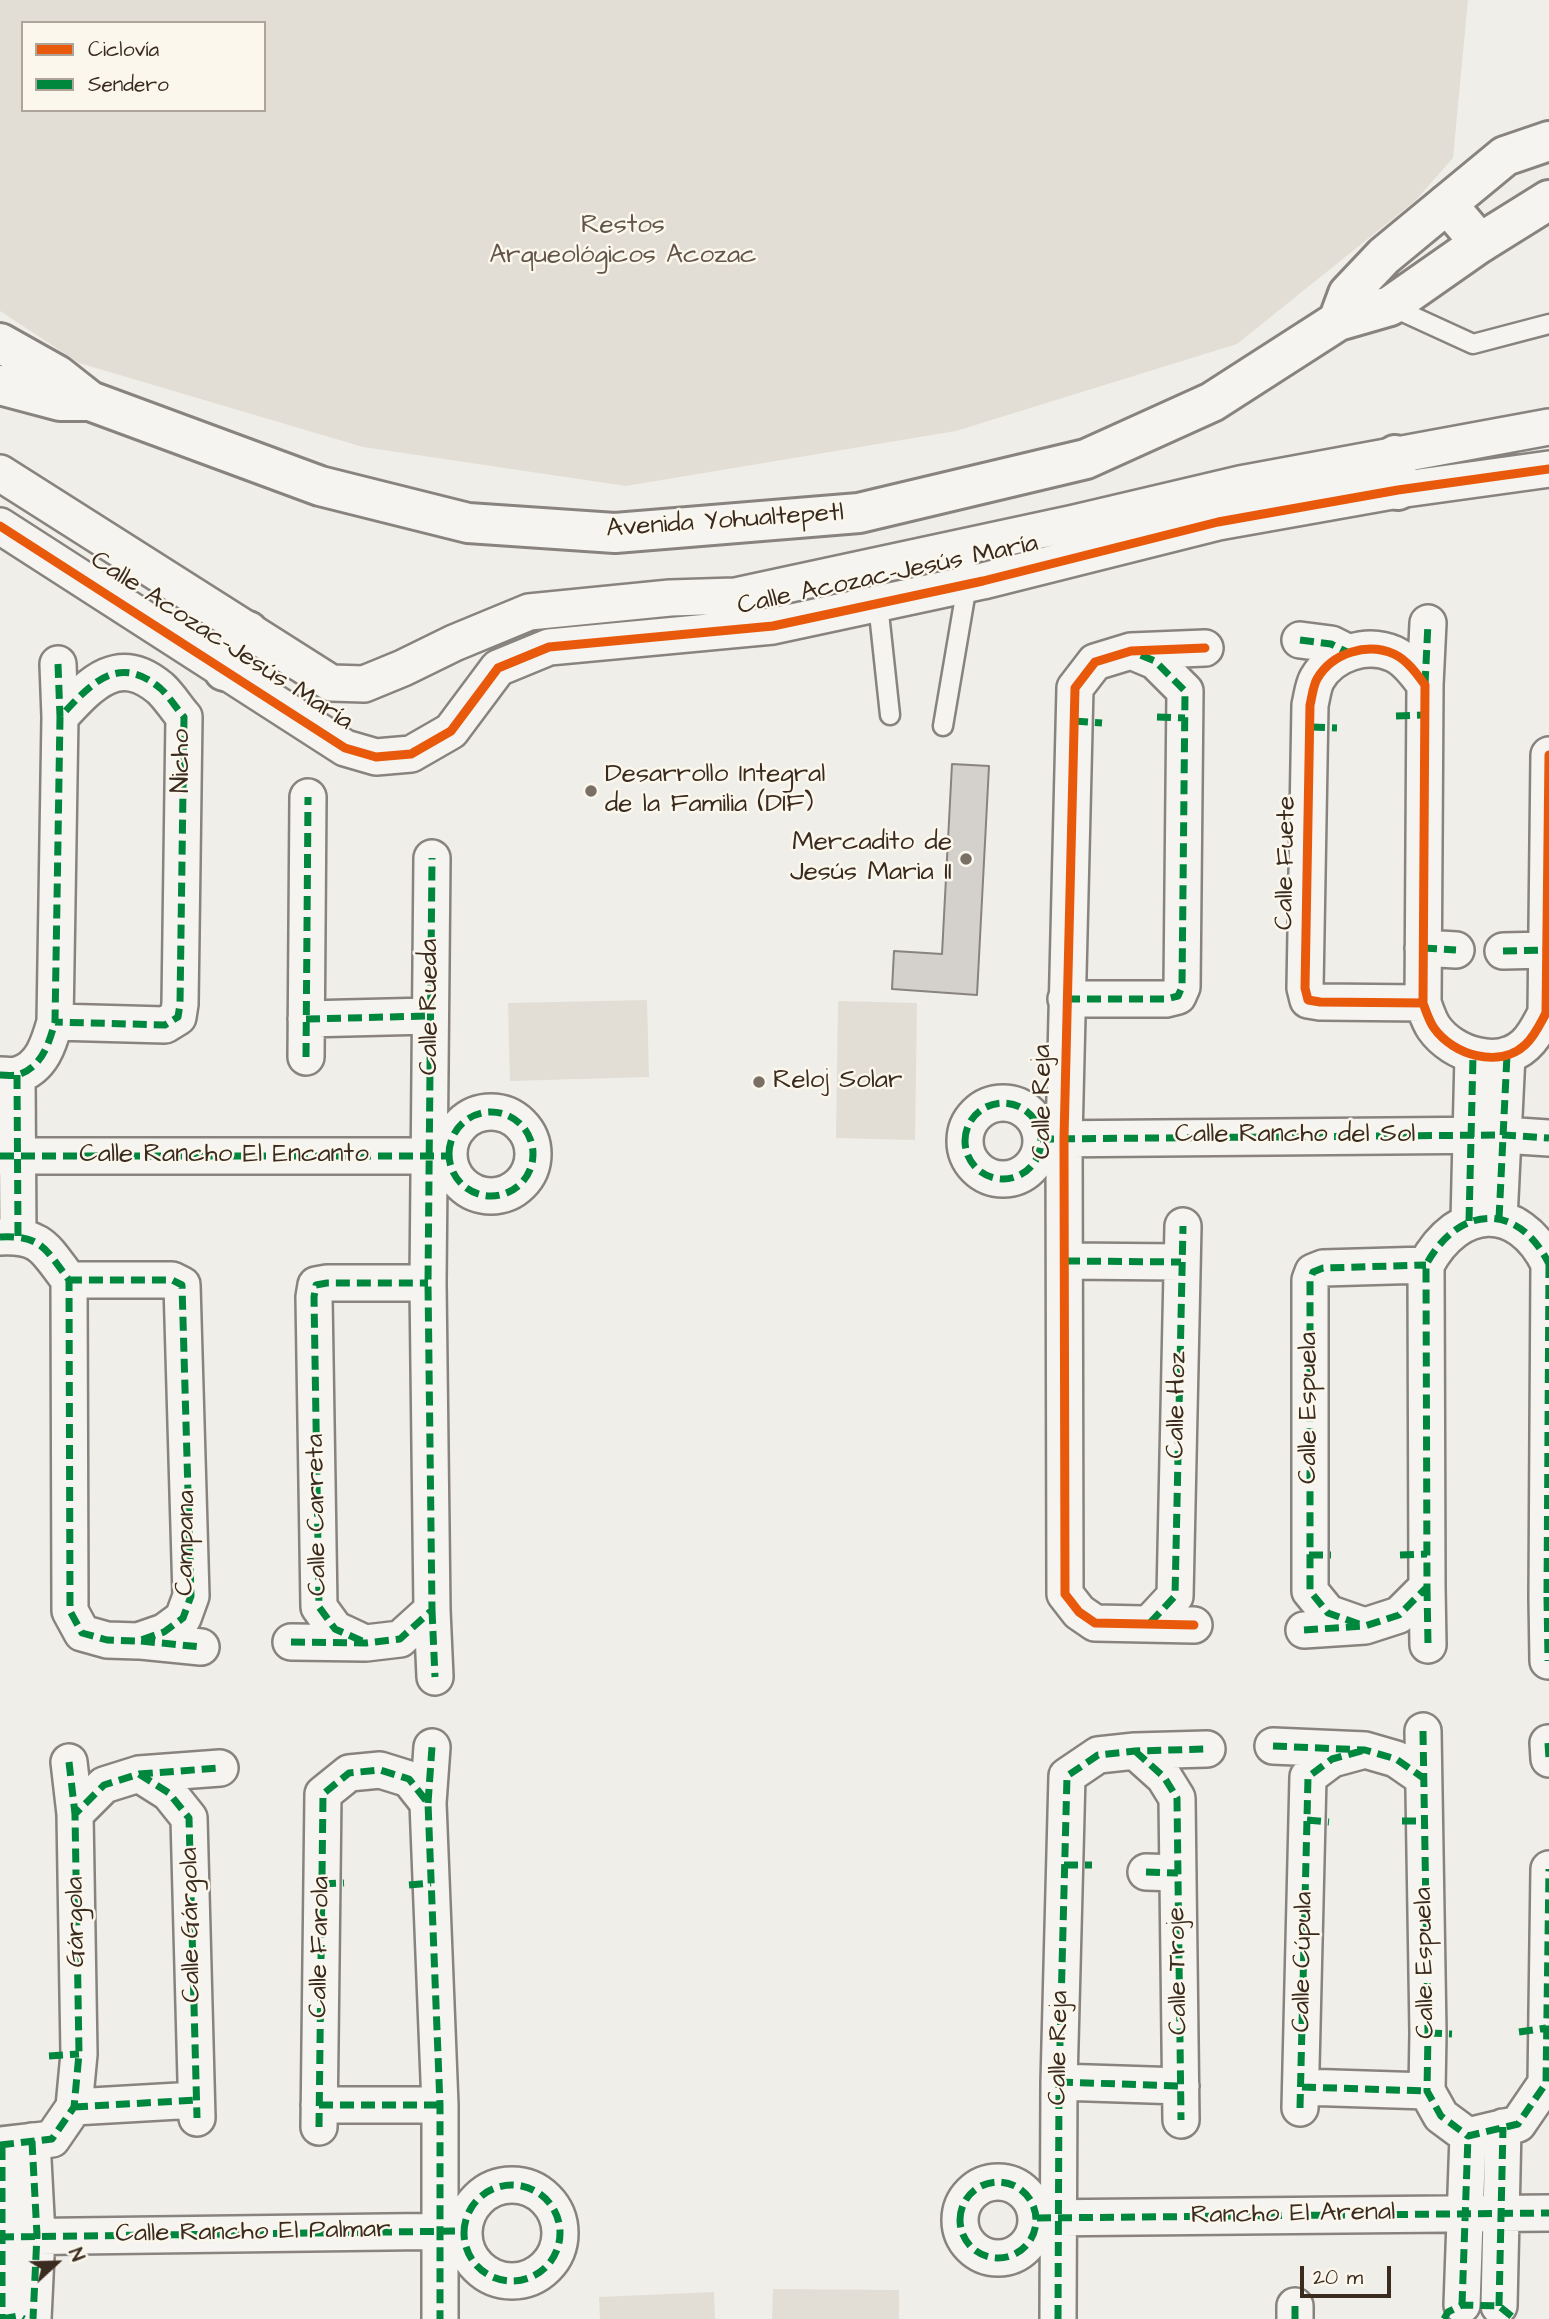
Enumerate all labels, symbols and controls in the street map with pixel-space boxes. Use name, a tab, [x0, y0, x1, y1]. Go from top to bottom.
legend	[21, 21, 266, 112]
text: Ciclovía	[88, 35, 159, 64]
text: Sendero	[88, 70, 169, 99]
park label: Restos Arqueológicos Acozac	[489, 211, 757, 272]
street label: Avenida Yohualtepetl	[605, 498, 845, 546]
street label: Calle Acozac-Jesús María	[735, 529, 1041, 623]
street label: Calle Acozac-Jesús María	[84, 545, 358, 739]
street label: Nicho	[167, 729, 199, 793]
place label: Desarrollo Integral de la Familia (DIF)	[605, 760, 825, 822]
marker: Desarrollo Integral de la Familia (DIF)	[583, 783, 599, 799]
street label: Calle Fuete	[1270, 796, 1304, 930]
place label: Mercadito de Jesús Maria II	[790, 828, 952, 890]
marker: Mercadito de Jesús Maria II	[958, 851, 974, 867]
street label: Calle Rueda	[415, 939, 447, 1075]
street label: Calle Reja	[1028, 1045, 1060, 1159]
place label: Reloj Solar	[773, 1066, 902, 1098]
marker: Reloj Solar	[751, 1074, 767, 1090]
street label: Calle Rancho del Sol	[1175, 1120, 1415, 1152]
street label: Calle Rancho El Encanto	[79, 1140, 369, 1172]
street label: Calle Espuela	[1294, 1332, 1326, 1484]
street label: Calle Hoz	[1161, 1351, 1195, 1459]
street label: Calle Carreta	[301, 1434, 335, 1596]
street label: Campana	[170, 1490, 204, 1596]
street label: Calle Gárgola	[175, 1847, 209, 2003]
street label: Gárgola	[61, 1876, 93, 1968]
street label: Calle Farola	[304, 1876, 338, 2018]
street label: Calle Espuela	[1409, 1887, 1443, 2039]
street label: Calle Cúpula	[1287, 1891, 1321, 2033]
street label: Calle Troje	[1162, 1907, 1196, 2035]
street label: Calle Reja	[1043, 1990, 1077, 2106]
street label: Rancho El Arenal	[1191, 2198, 1395, 2232]
street label: Calle Rancho El Palmar	[115, 2215, 391, 2251]
north arrow	[21, 2228, 91, 2298]
text: N	[61, 2244, 91, 2266]
scale bar	[1304, 2252, 1395, 2296]
text: 20 m	[1313, 2263, 1363, 2292]

